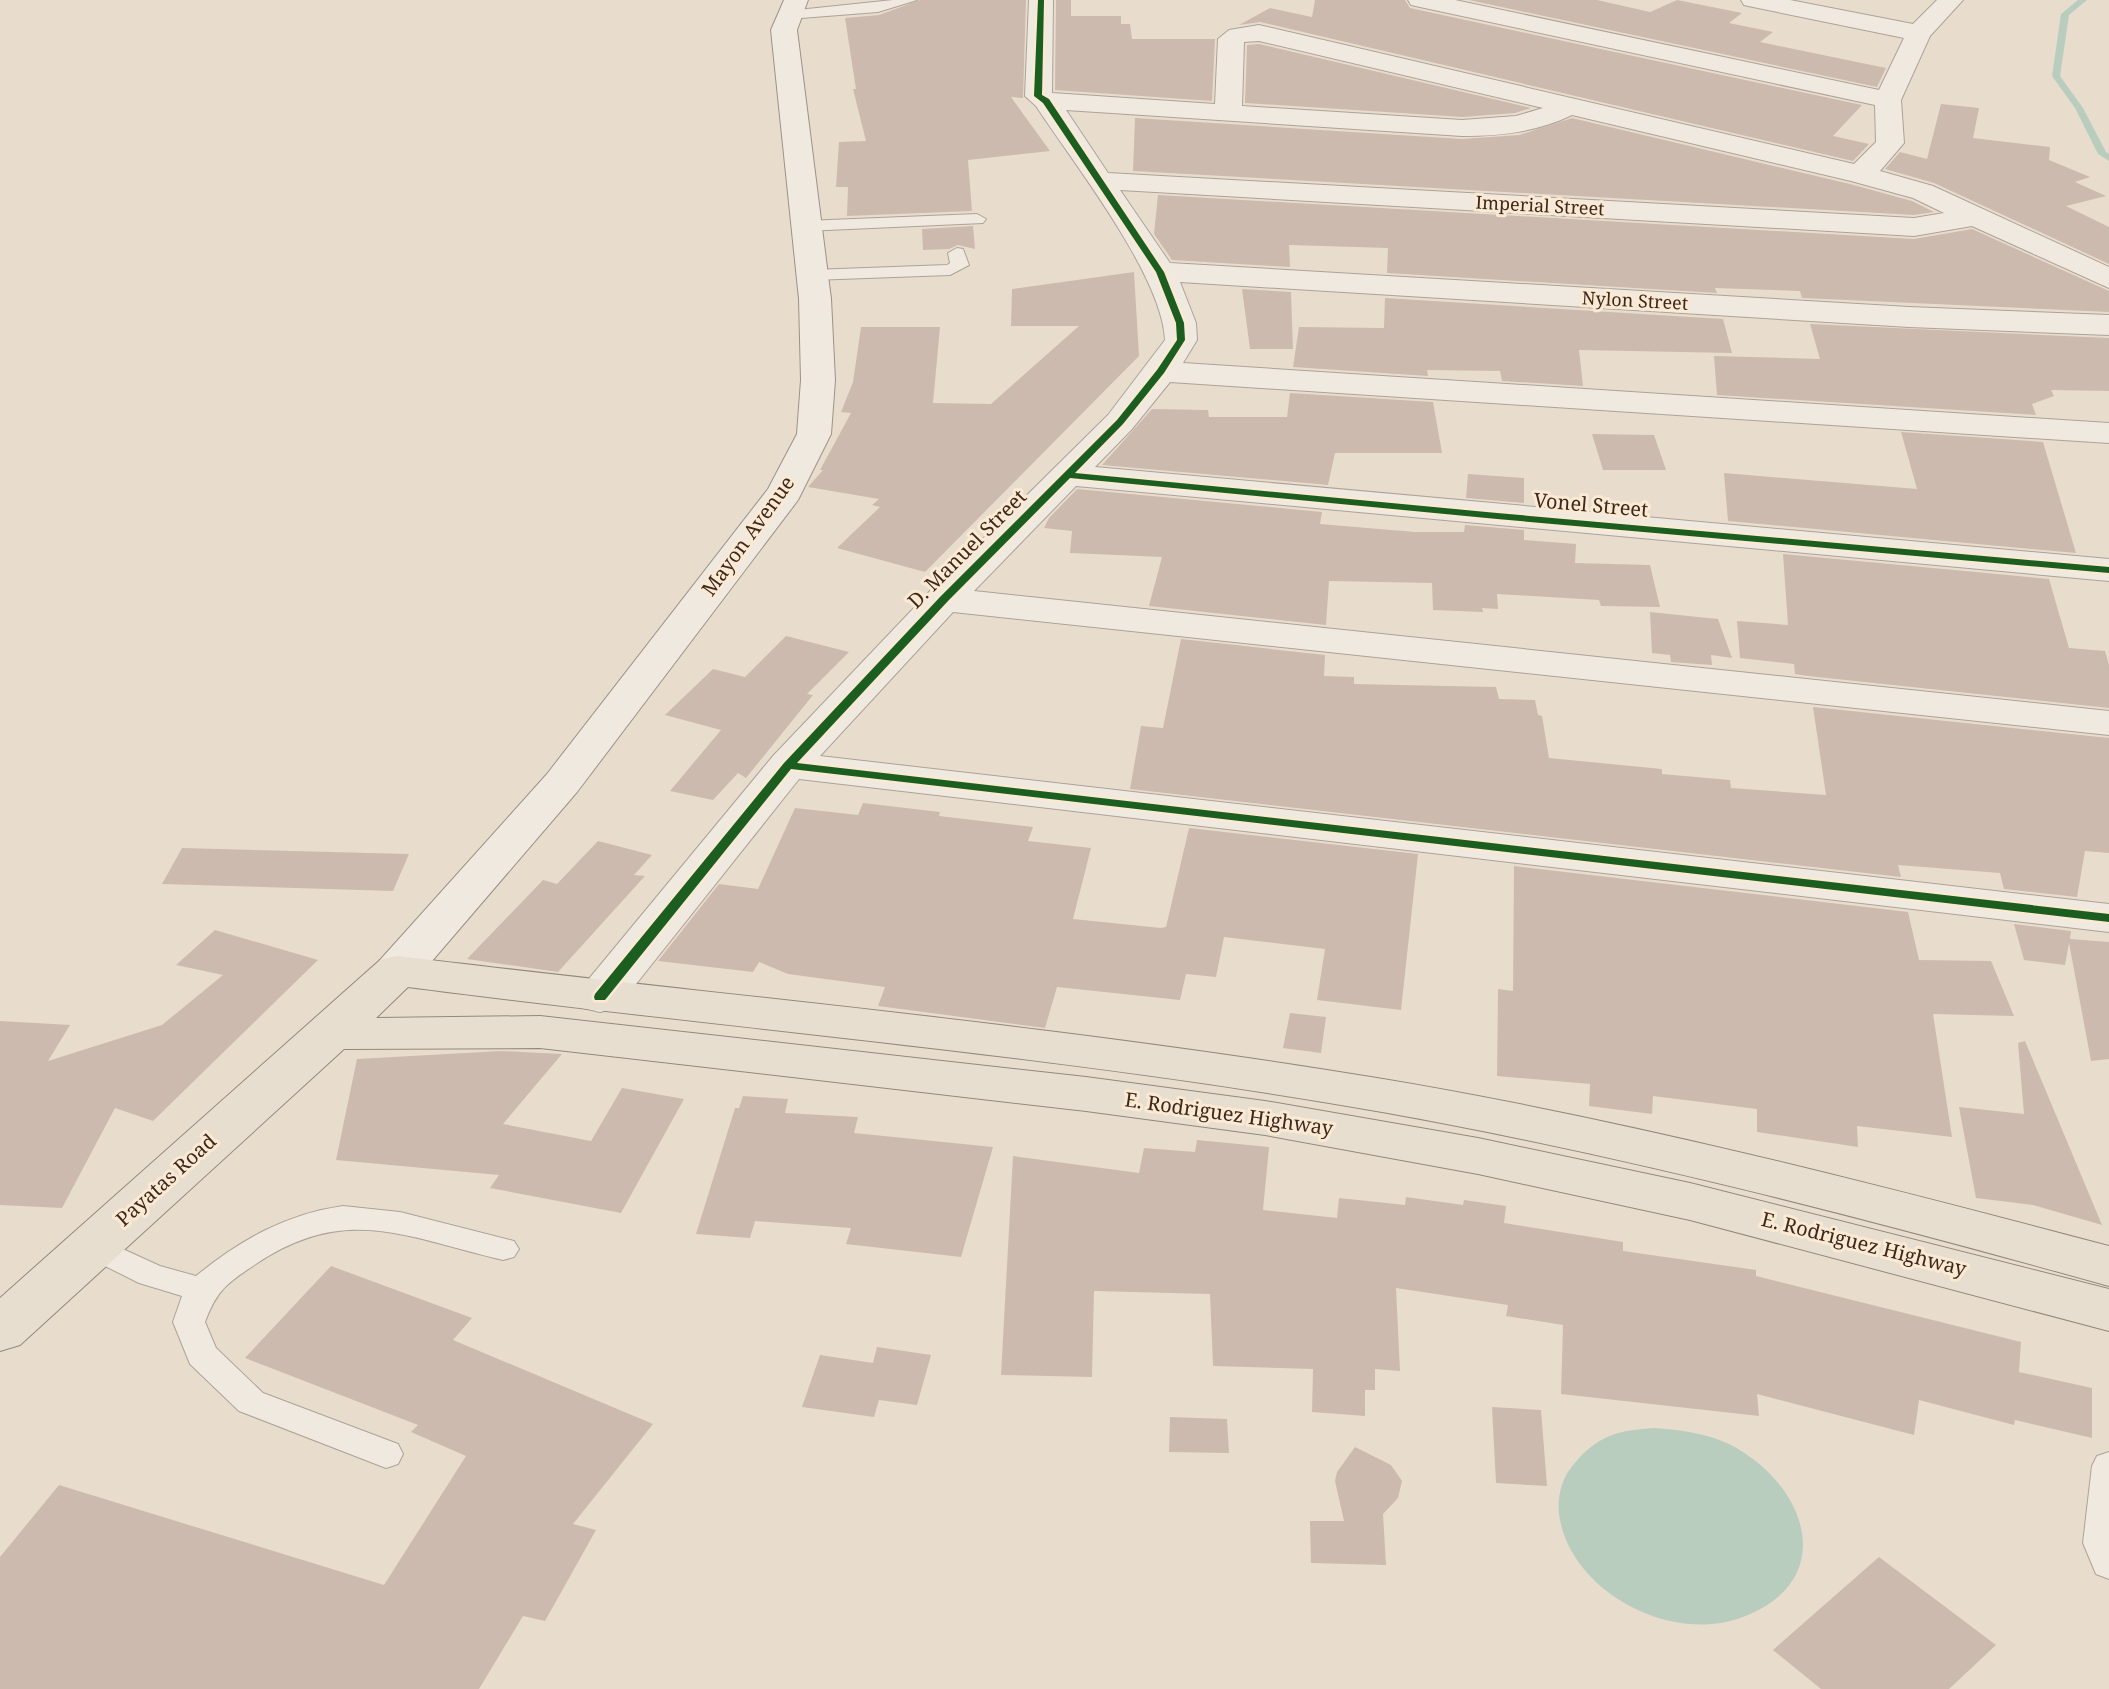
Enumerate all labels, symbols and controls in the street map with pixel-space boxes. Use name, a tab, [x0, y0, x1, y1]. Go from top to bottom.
street label: Imperial Street	[1475, 190, 1605, 220]
street label: Nylon Street	[1581, 285, 1689, 315]
street label: Mayon Avenue	[695, 470, 800, 601]
street label: D. Manuel Street	[901, 483, 1032, 614]
street label: Vonel Street	[1533, 486, 1649, 523]
street label: E. Rodriguez Highway	[1123, 1086, 1336, 1142]
street label: Payatas Road	[110, 1127, 222, 1232]
street label: E. Rodriguez Highway	[1759, 1205, 1970, 1282]

